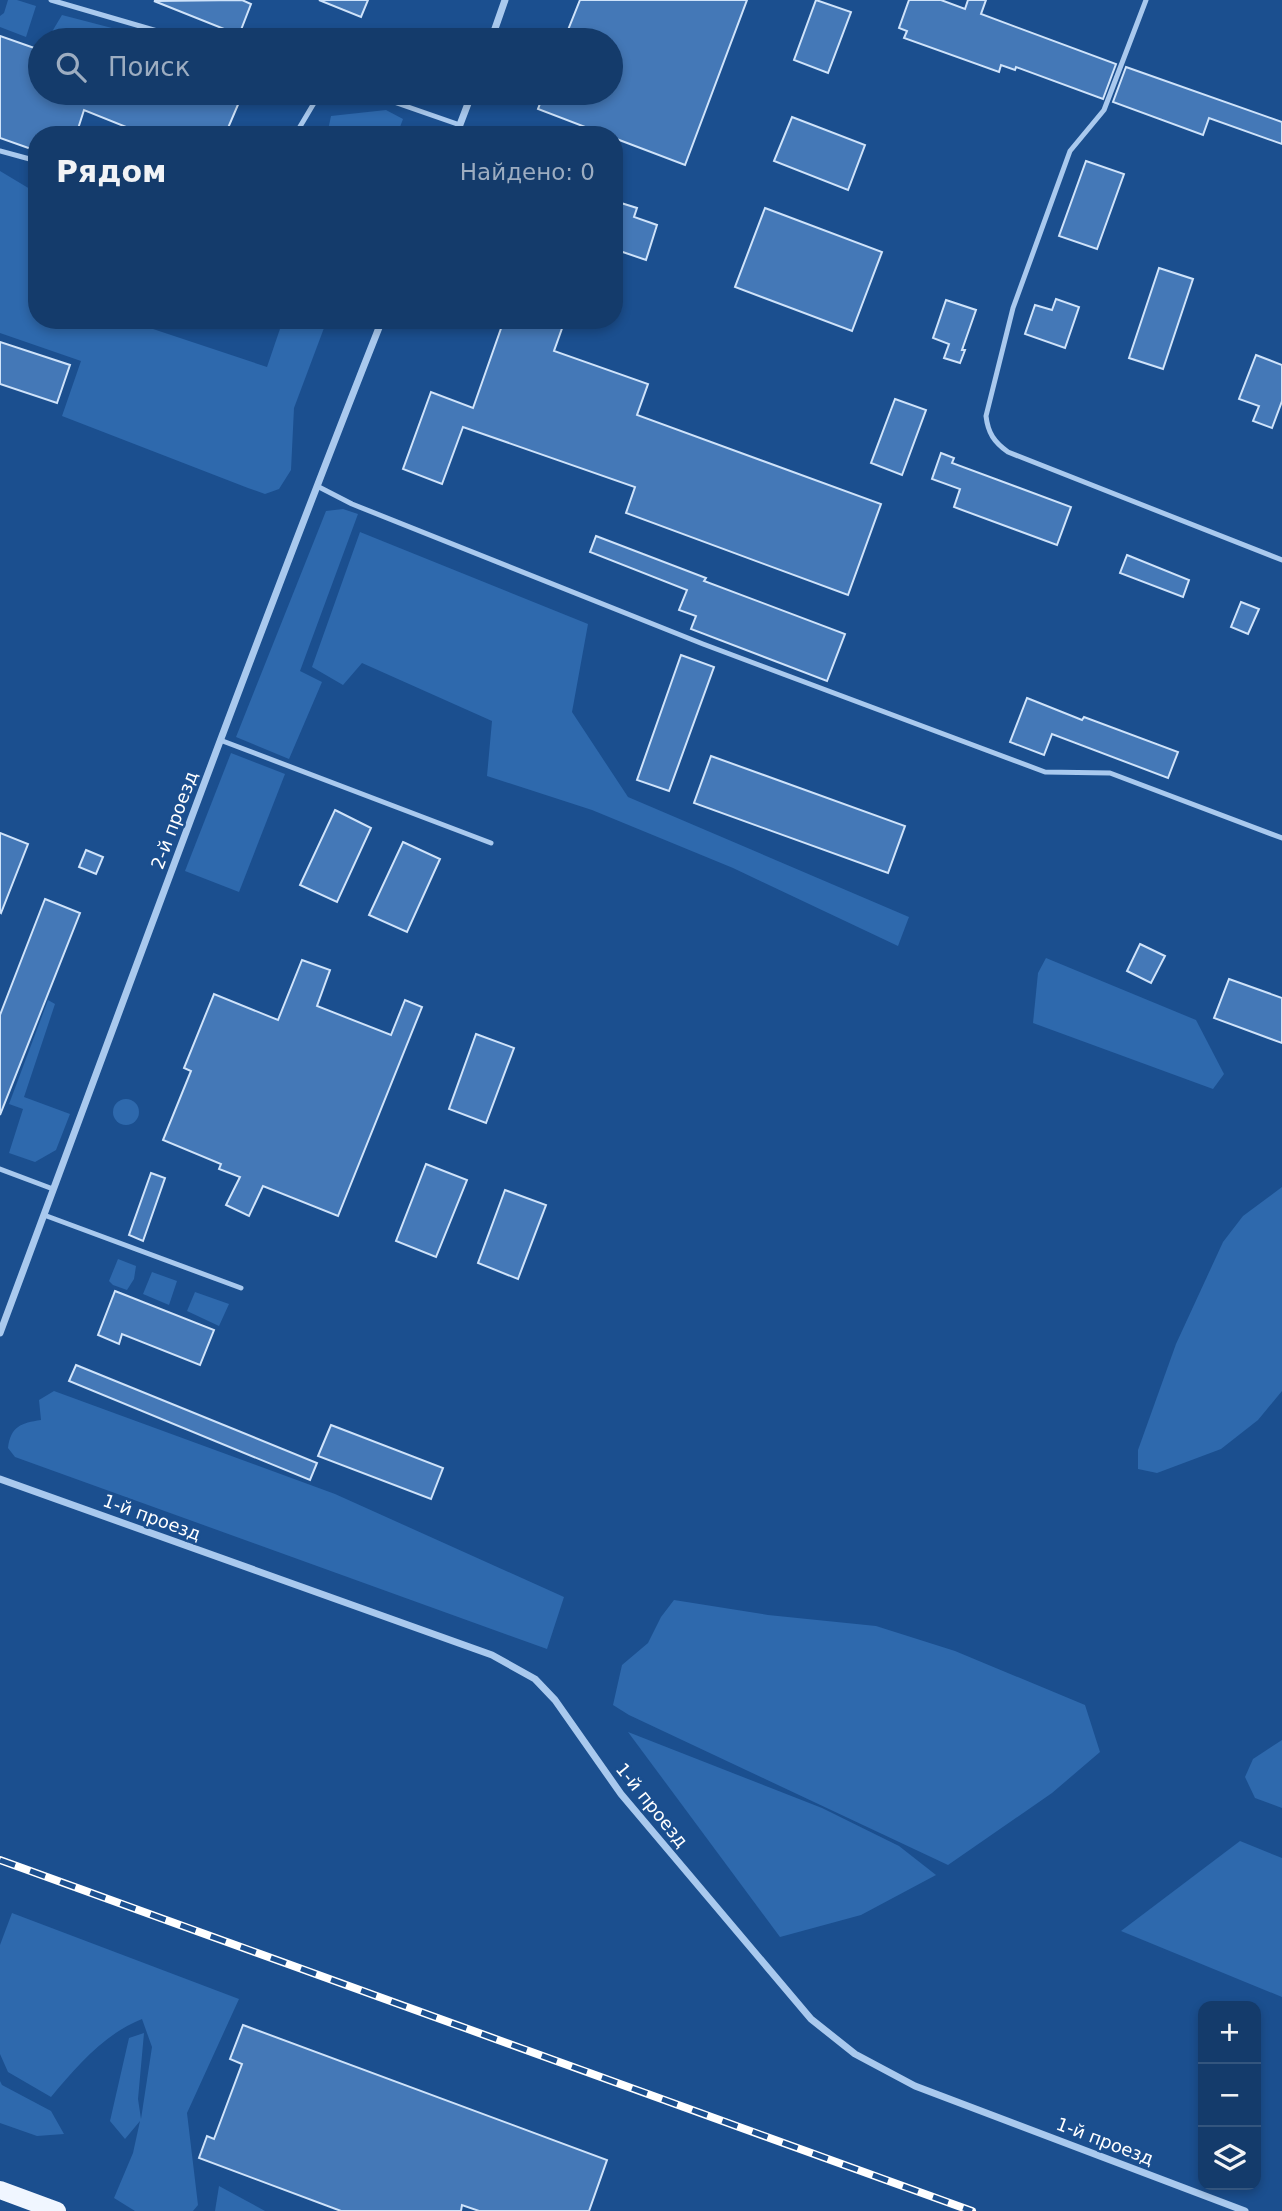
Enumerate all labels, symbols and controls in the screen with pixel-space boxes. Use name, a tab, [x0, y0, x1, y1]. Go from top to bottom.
search box	[28, 28, 623, 105]
icon: search	[52, 48, 90, 86]
text: Поиск	[108, 52, 190, 82]
text: Рядом	[56, 154, 167, 189]
text: Найдено: 0	[460, 159, 595, 185]
street label: 2-й проезд	[147, 768, 201, 872]
street label: 1-й проезд	[100, 1490, 204, 1544]
street label: 1-й проезд	[612, 1758, 692, 1852]
map controls	[1198, 2001, 1261, 2190]
button: +	[1198, 2001, 1261, 2064]
button: −	[1198, 2064, 1261, 2127]
street label: 1-й проезд	[1053, 2113, 1157, 2169]
button: layers	[1198, 2127, 1261, 2190]

